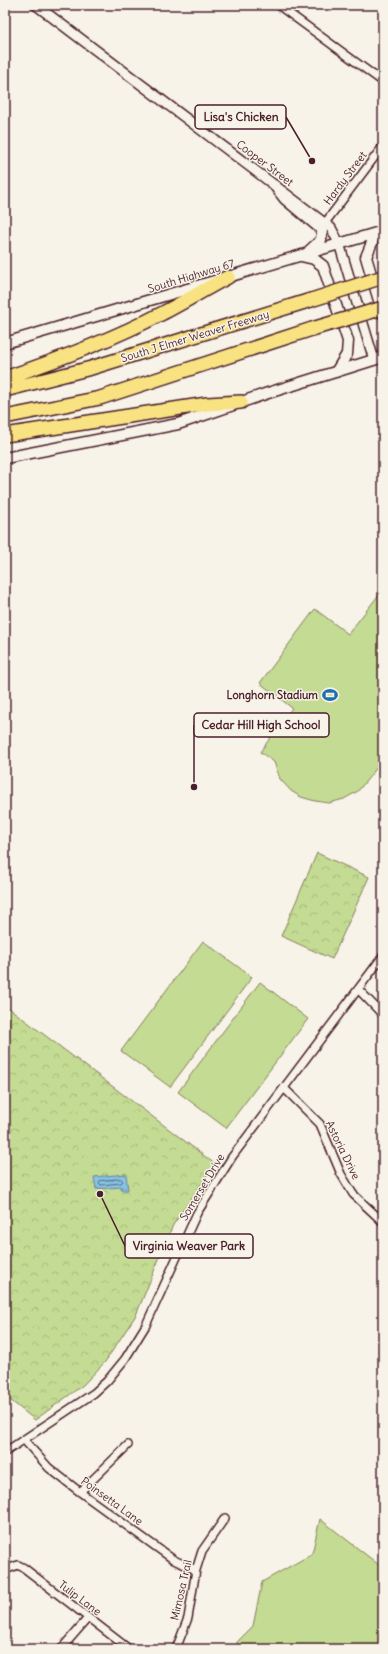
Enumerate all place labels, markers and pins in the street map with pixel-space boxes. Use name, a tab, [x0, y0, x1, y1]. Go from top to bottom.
callout: Lisa's Chicken	[195, 105, 286, 129]
sports icon: Longhorn Stadium	[321, 686, 339, 704]
place label: Longhorn Stadium	[227, 688, 318, 703]
callout: Cedar Hill High School	[194, 713, 329, 737]
callout: Virginia Weaver Park	[125, 1234, 253, 1258]

